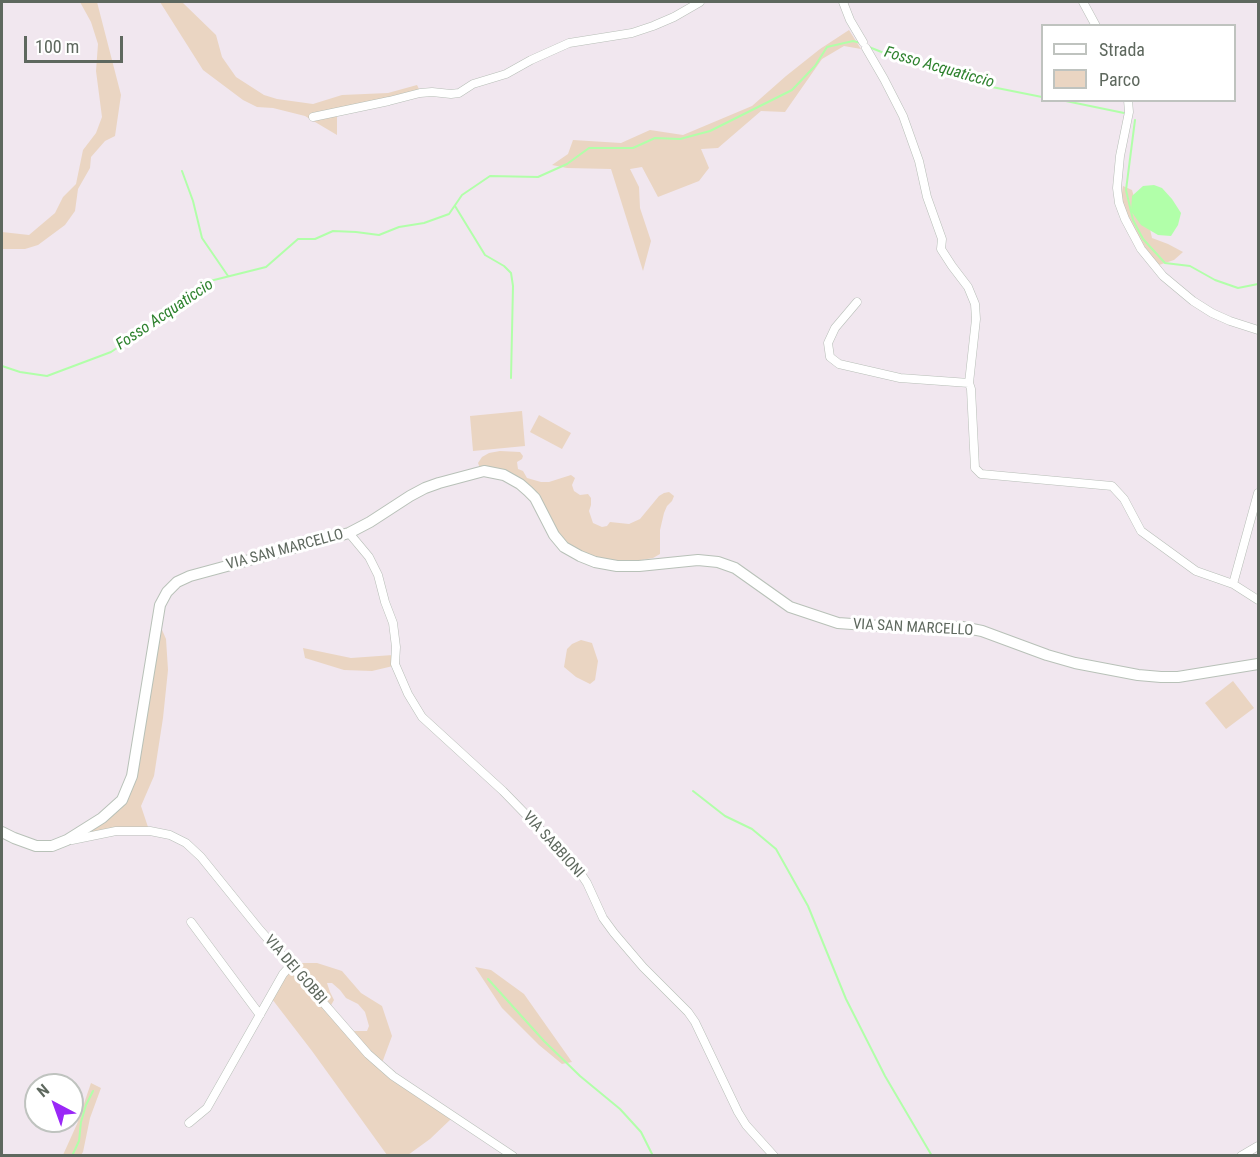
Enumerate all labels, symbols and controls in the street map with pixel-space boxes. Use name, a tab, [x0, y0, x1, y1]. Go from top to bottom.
scale bar	[27, 24, 126, 62]
legend	[1041, 24, 1236, 102]
text: 100 m	[35, 36, 79, 57]
text: Strada	[1099, 39, 1145, 60]
water label: Fosso Acquaticcio	[882, 43, 996, 93]
text: Parco	[1099, 69, 1140, 90]
water label: Fosso Acquaticcio	[113, 275, 217, 355]
street label: VIA SAN MARCELLO	[225, 526, 345, 574]
street label: VIA SAN MARCELLO	[852, 616, 974, 640]
street label: VIA SABBIONI	[519, 808, 587, 882]
street label: VIA DEI GOBBI	[260, 932, 330, 1008]
north arrow	[24, 1073, 84, 1133]
text: N	[33, 1080, 53, 1101]

